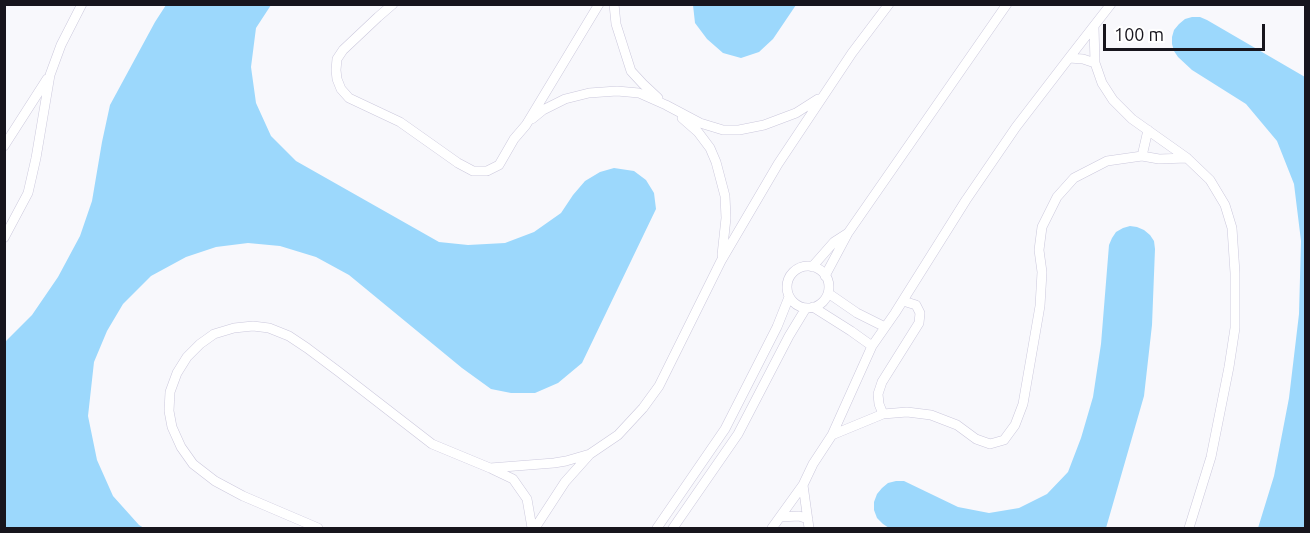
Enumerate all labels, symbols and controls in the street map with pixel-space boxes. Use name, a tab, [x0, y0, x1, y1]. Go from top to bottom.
scale bar	[1106, 12, 1268, 50]
text: 100 m	[1114, 24, 1164, 44]

